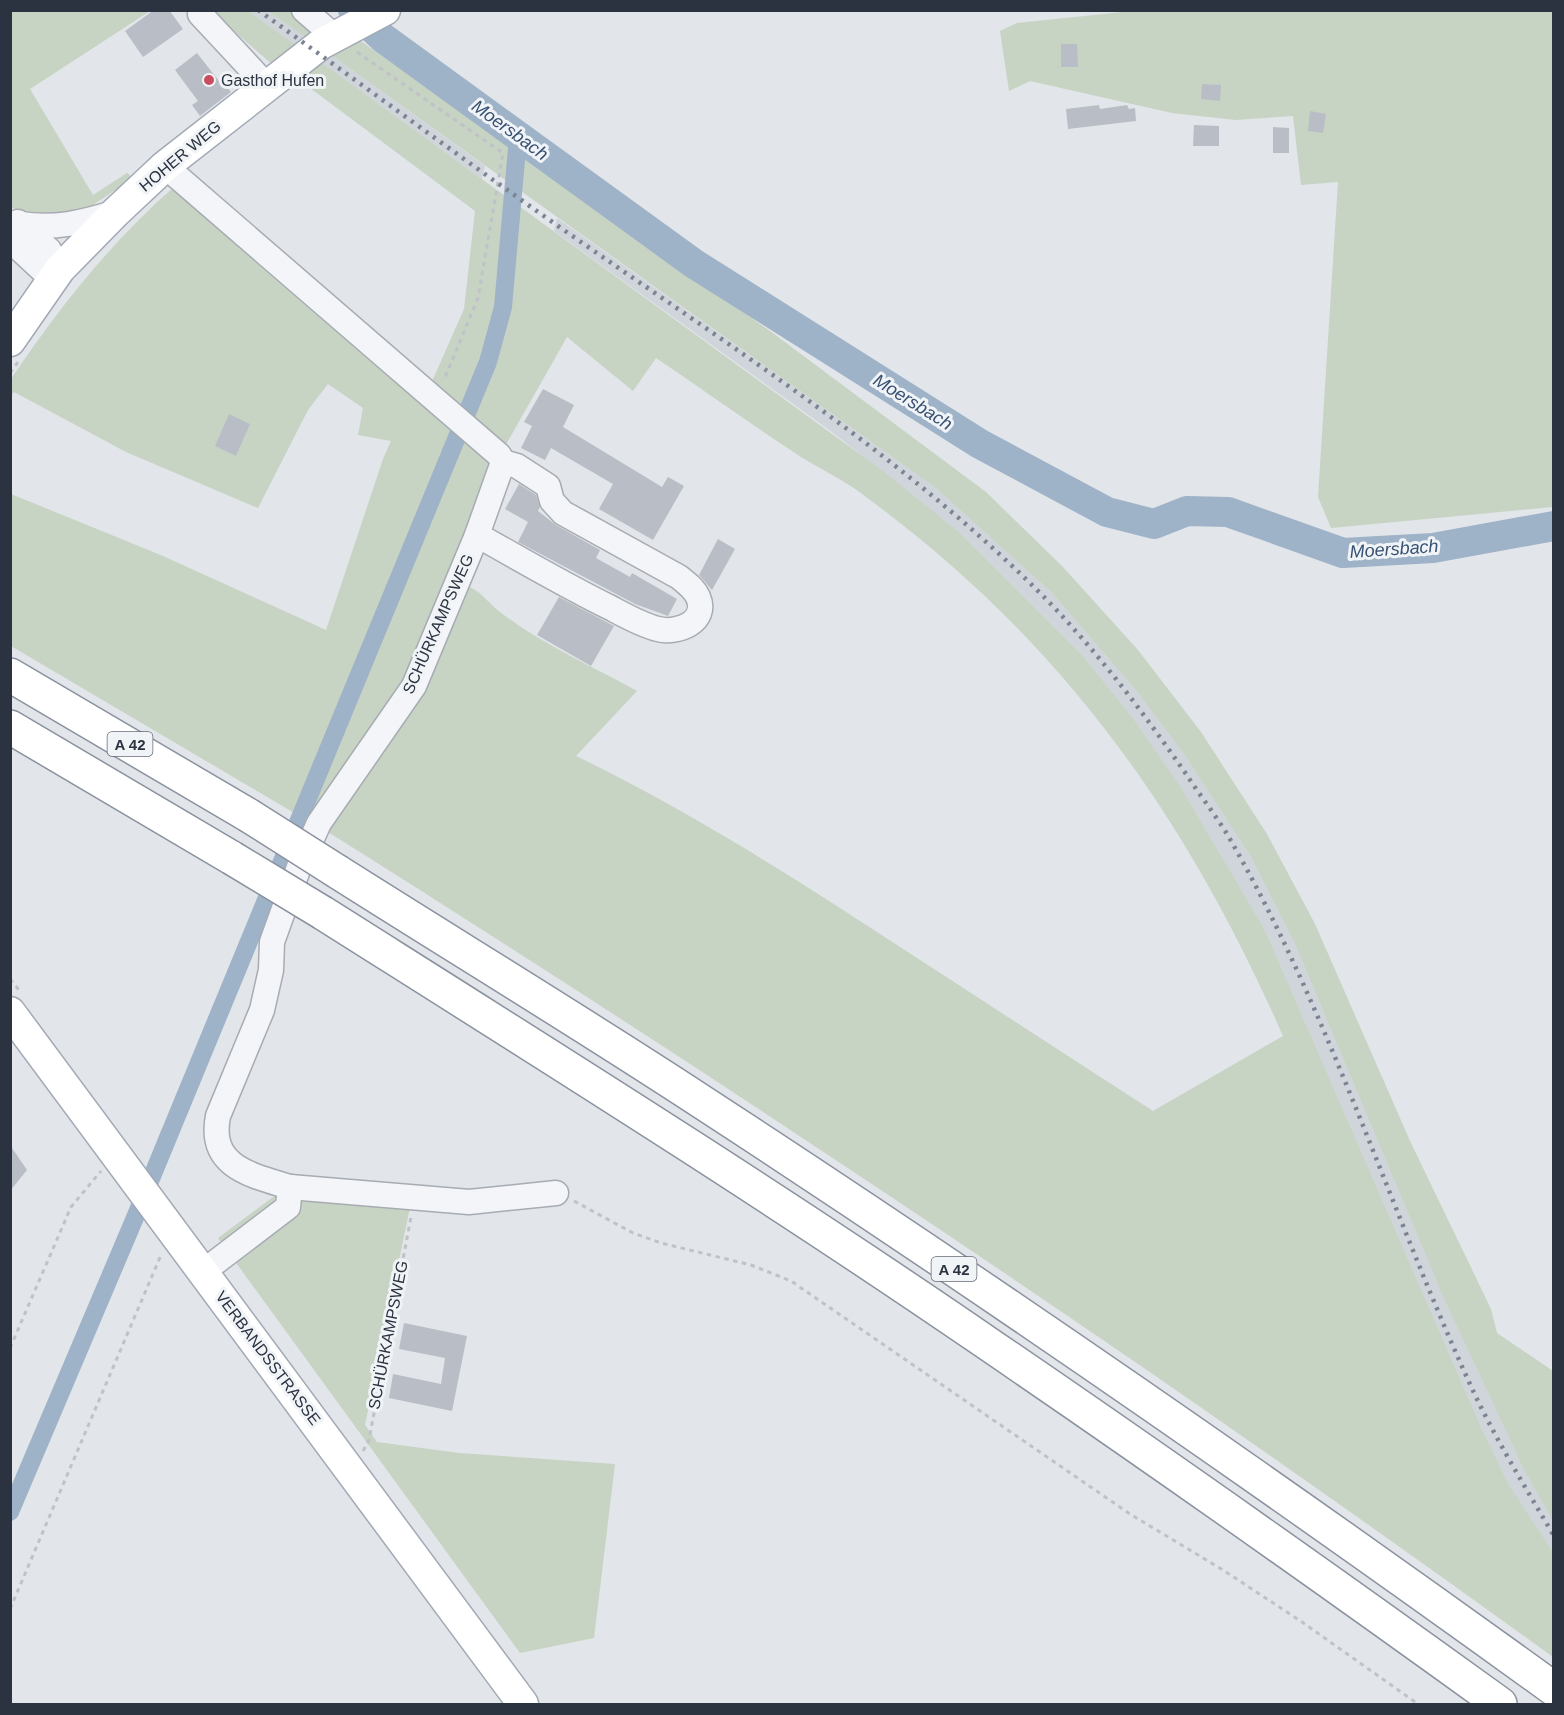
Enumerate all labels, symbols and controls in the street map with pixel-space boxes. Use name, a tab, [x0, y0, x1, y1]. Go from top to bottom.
place label: Gasthof Hufen	[221, 72, 324, 89]
marker: Gasthof Hufen	[202, 73, 216, 87]
water label: Moersbach	[468, 96, 552, 164]
street label: HOHER WEG	[136, 117, 224, 195]
water label: Moersbach	[870, 370, 956, 434]
water label: Moersbach	[1349, 536, 1439, 562]
street label: SCHÜRKAMPSWEG	[400, 552, 476, 696]
road number: A 42	[108, 732, 152, 756]
road number: A 42	[932, 1257, 976, 1281]
street label: SCHÜRKAMPSWEG	[365, 1259, 411, 1411]
street label: VERBANDSSTRASSE	[212, 1288, 324, 1428]

